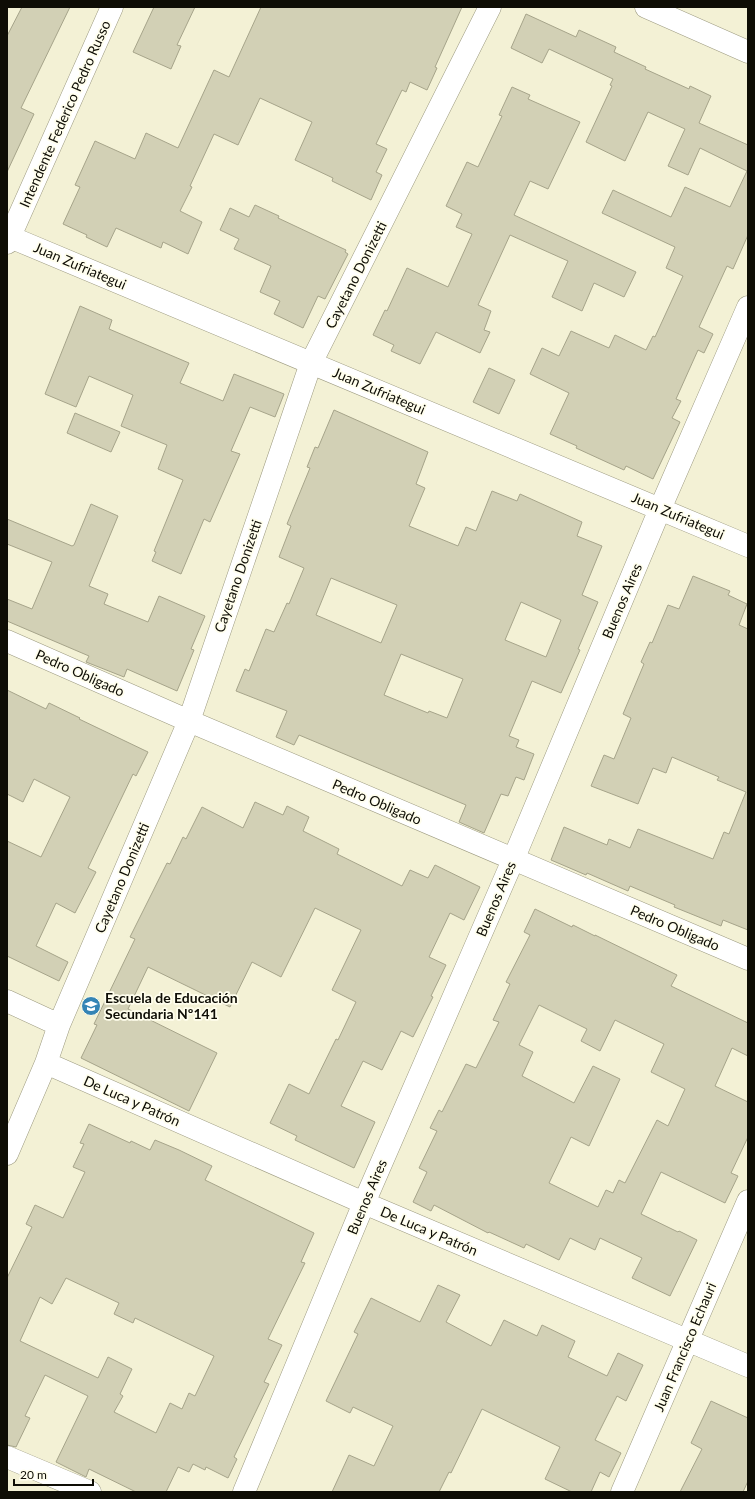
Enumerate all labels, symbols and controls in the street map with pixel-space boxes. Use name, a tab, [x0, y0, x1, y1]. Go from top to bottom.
street label: Intendente Federico Pedro Russo	[15, 18, 114, 210]
street label: Cayetano Donizetti	[321, 218, 390, 331]
street label: Juan Zufriategui	[31, 238, 129, 293]
street label: Juan Zufriategui	[330, 363, 428, 418]
street label: Juan Zufriategui	[629, 488, 727, 543]
street label: Cayetano Donizetti	[210, 517, 265, 634]
street label: Buenos Aires	[598, 561, 645, 641]
street label: Pedro Obligado	[33, 645, 127, 700]
street label: Pedro Obligado	[330, 775, 424, 828]
street label: Cayetano Donizetti	[91, 820, 152, 935]
street label: Buenos Aires	[472, 859, 519, 939]
street label: Pedro Obligado	[628, 901, 722, 954]
place label: Escuela de Educación Secundaria Nº141	[105, 989, 238, 1022]
school or university icon: Escuela de Educación Secundaria Nº141	[80, 995, 102, 1017]
street label: De Luca y Patrón	[81, 1072, 183, 1129]
street label: Buenos Aires	[343, 1157, 390, 1237]
street label: De Luca y Patrón	[378, 1202, 480, 1259]
street label: Juan Francisco Echauri	[650, 1280, 719, 1414]
scale bar	[14, 1461, 93, 1487]
text: 20 m	[20, 1467, 47, 1482]

